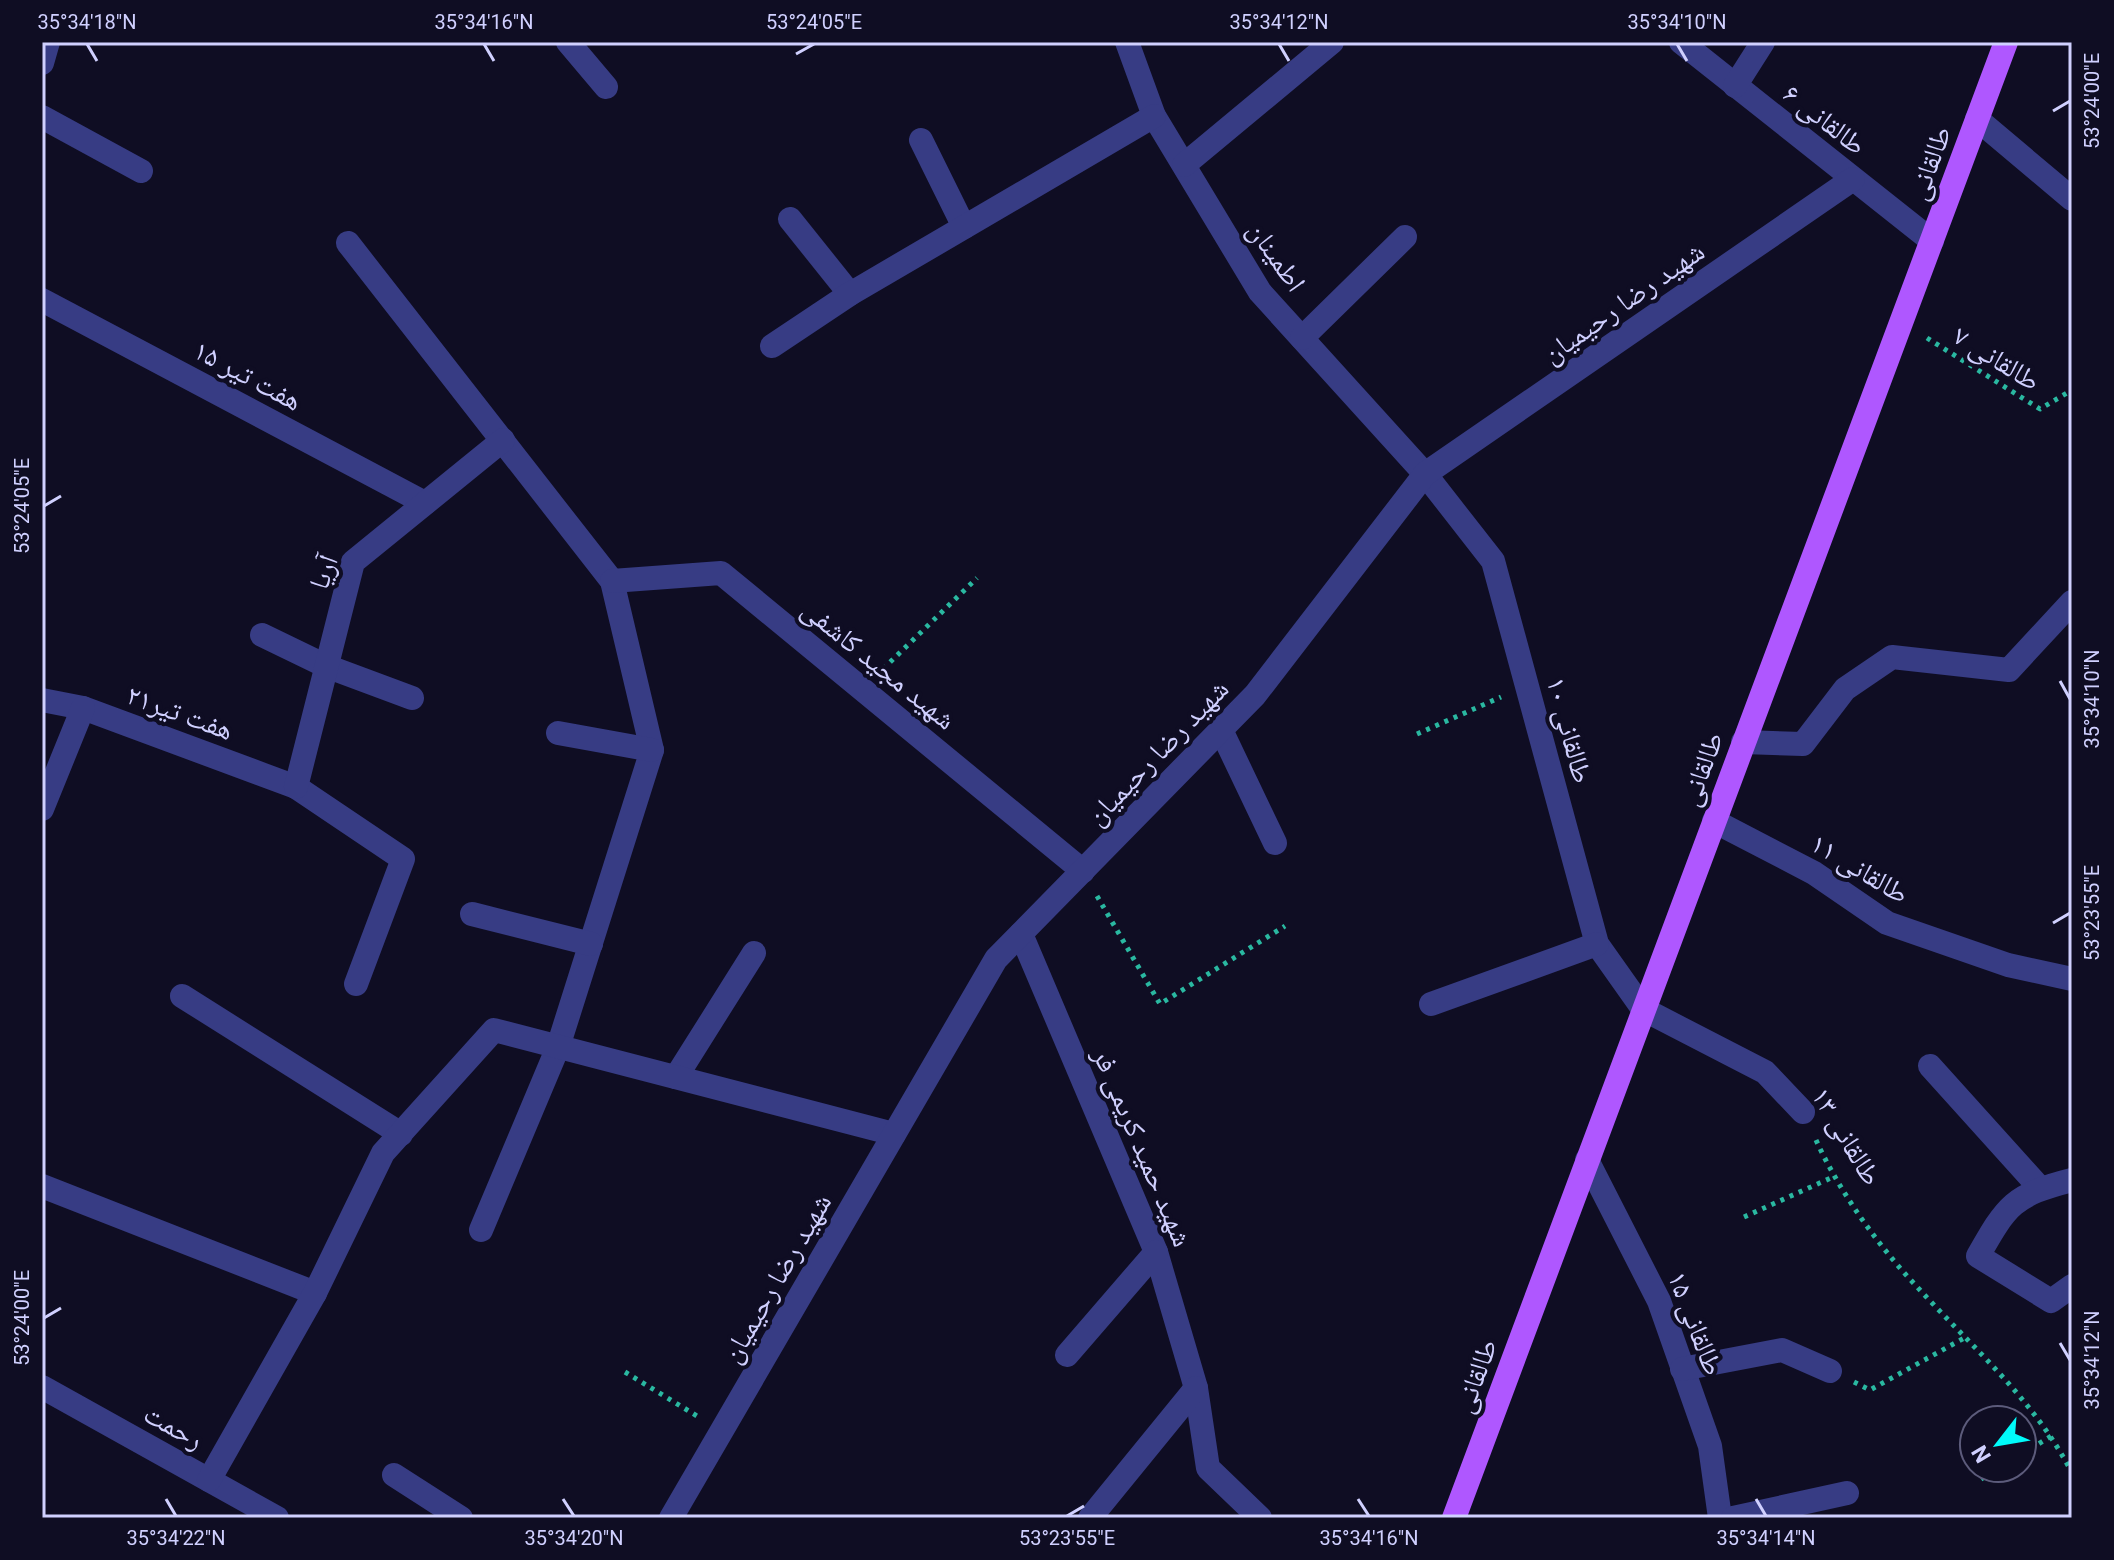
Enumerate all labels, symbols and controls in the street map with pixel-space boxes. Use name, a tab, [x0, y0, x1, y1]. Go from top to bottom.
text: 35°34'18"N	[37, 10, 137, 34]
text: 35°34'16"N	[434, 10, 534, 34]
text: 53°24'05"E	[766, 10, 862, 34]
text: 35°34'12"N	[1229, 10, 1329, 34]
text: 35°34'10"N	[1627, 10, 1727, 34]
text: 53°24'00"E	[2080, 53, 2104, 149]
street label: طالقانی ۶	[1776, 77, 1873, 163]
street label: طالقانی	[1901, 122, 1959, 205]
street label: اطمینان	[1241, 215, 1313, 298]
street label: شهید رضا رحیمیان	[1536, 234, 1711, 370]
street label: طالقانی ۷	[1947, 319, 2046, 399]
street label: هفت تیر ۱۵	[188, 333, 308, 418]
text: 53°24'05"E	[10, 458, 34, 554]
street label: آریا	[302, 549, 345, 594]
street label: شهید مجید کاشفی	[794, 592, 962, 737]
text: 35°34'10"N	[2080, 649, 2104, 749]
street label: شهید رضا رحیمیان	[1079, 673, 1235, 832]
street label: طالقانی ۱۰	[1539, 673, 1599, 787]
street label: هفت تیر۲۱	[122, 678, 238, 747]
street label: طالقانی	[1673, 728, 1731, 811]
street label: طالقانی ۱۱	[1804, 826, 1915, 911]
text: 53°23'55"E	[2080, 865, 2104, 961]
street label: شهید حمید کریمی فر	[1085, 1042, 1199, 1252]
street label: طالقانی ۱۳	[1804, 1081, 1889, 1192]
street label: شهید رضا رحیمیان	[715, 1188, 838, 1369]
street label: طالقانی ۱۵	[1660, 1267, 1730, 1380]
text: 53°24'00"E	[10, 1270, 34, 1366]
text: 35°34'12"N	[2080, 1310, 2104, 1410]
street label: طالقانی	[1447, 1335, 1505, 1418]
street label: رحمت	[138, 1397, 209, 1456]
north arrow	[1958, 1404, 2038, 1484]
text: N	[1967, 1441, 1996, 1467]
text: 35°34'22"N	[126, 1526, 226, 1550]
text: 35°34'20"N	[524, 1526, 624, 1550]
text: 53°23'55"E	[1019, 1526, 1115, 1550]
text: 35°34'16"N	[1319, 1526, 1419, 1550]
text: 35°34'14"N	[1716, 1526, 1816, 1550]

